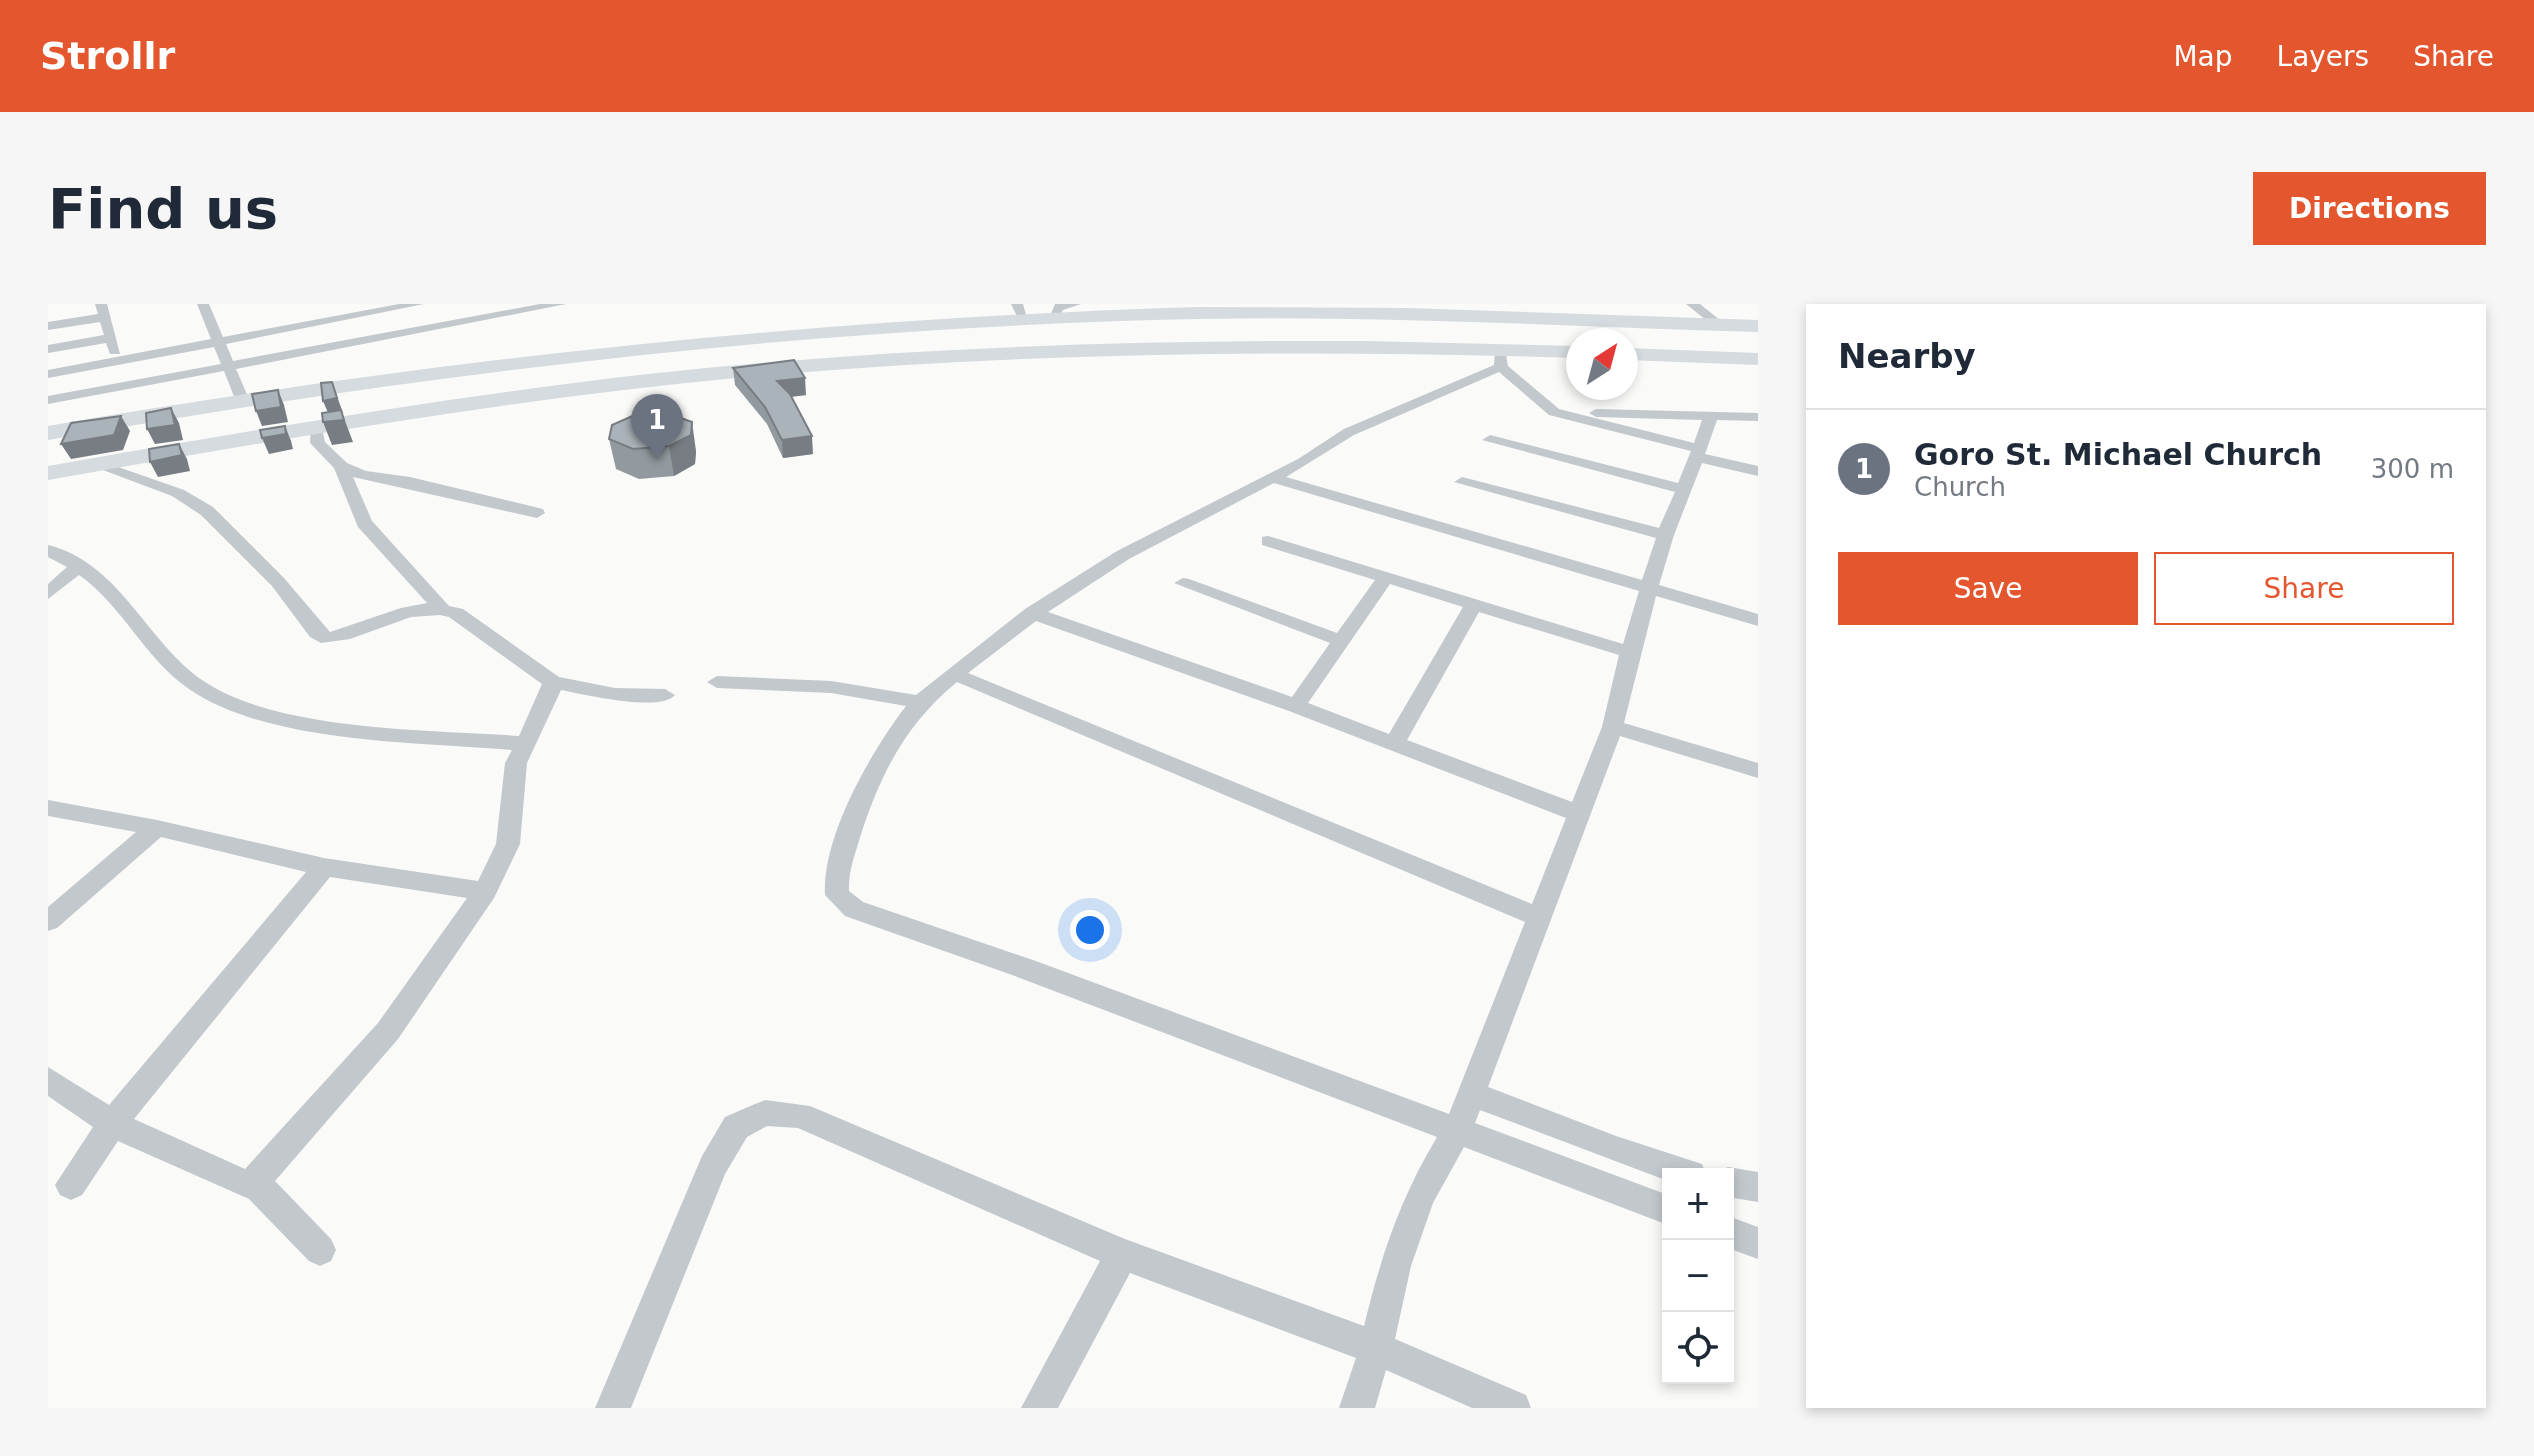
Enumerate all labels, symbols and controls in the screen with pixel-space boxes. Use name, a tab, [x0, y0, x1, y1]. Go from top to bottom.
text: Strollr	[40, 34, 175, 78]
text: Map	[2173, 40, 2233, 73]
text: Layers	[2277, 40, 2369, 73]
text: Share	[2413, 40, 2494, 73]
button: Directions	[2253, 172, 2486, 245]
text: Find us	[48, 176, 278, 241]
north arrow	[1566, 328, 1638, 400]
text: Nearby	[1838, 336, 1976, 376]
pin: 1	[631, 394, 683, 460]
text: Goro St. Michael Church	[1914, 437, 2322, 472]
text: 1	[1855, 454, 1873, 484]
text: 300 m	[2371, 454, 2454, 484]
text: Church	[1914, 472, 2006, 502]
button: Save	[1838, 552, 2138, 625]
button: Share	[2154, 552, 2454, 625]
your location	[1070, 910, 1110, 950]
map controls	[1662, 1168, 1734, 1384]
button: +	[1662, 1168, 1734, 1240]
button: −	[1662, 1240, 1734, 1312]
button: locate	[1662, 1312, 1734, 1384]

